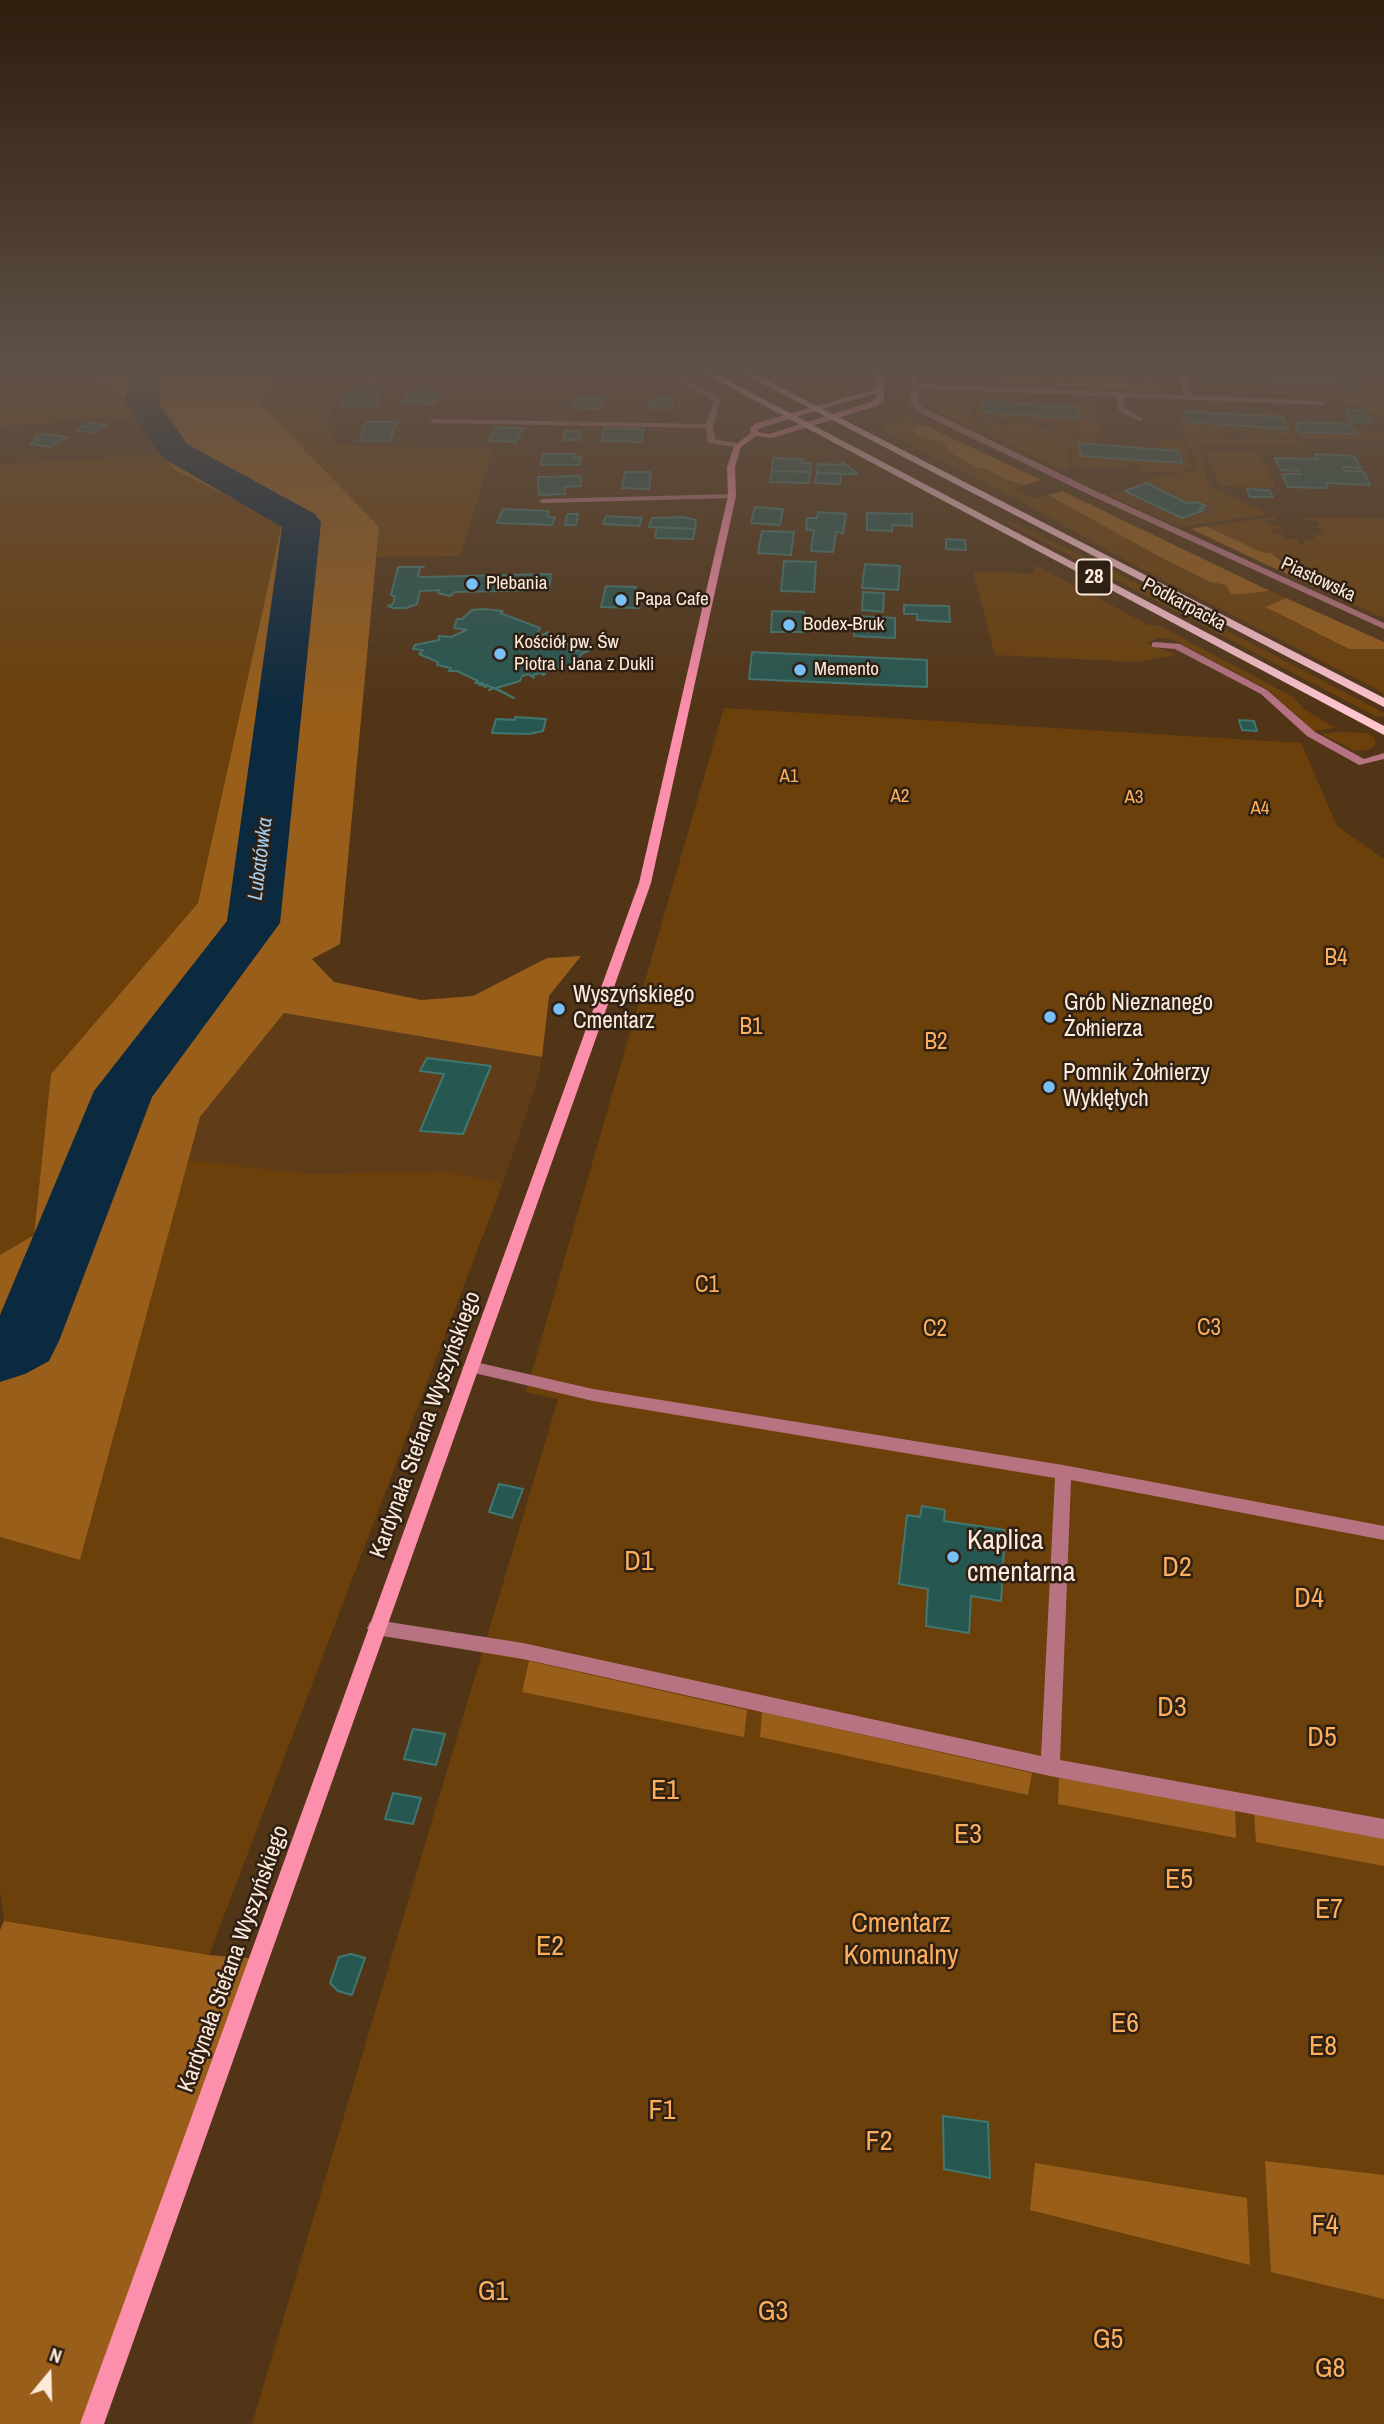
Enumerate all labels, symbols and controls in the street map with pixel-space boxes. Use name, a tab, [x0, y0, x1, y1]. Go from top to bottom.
street label: Piastowska	[1277, 553, 1359, 607]
road number: 28	[1076, 560, 1112, 594]
place label: Plebania	[486, 573, 548, 595]
street label: Podkarpacka	[1139, 574, 1229, 636]
marker: Plebania	[464, 576, 480, 592]
place label: Papa Cafe	[635, 589, 709, 611]
marker: Papa Cafe	[613, 592, 629, 608]
place label: Bodex-Bruk	[803, 614, 884, 636]
marker: Bodex-Bruk	[781, 617, 797, 633]
place label: Kościół pw. Św Piotra i Jana z Dukli	[514, 632, 654, 676]
marker: Kościół pw. Św Piotra i Jana z Dukli	[492, 646, 508, 662]
place label: Memento	[814, 659, 879, 681]
marker: Memento	[792, 662, 808, 678]
park label: A1	[779, 766, 799, 788]
park label: A2	[890, 786, 910, 808]
park label: A3	[1124, 787, 1144, 809]
park label: A4	[1250, 798, 1270, 820]
water label: Lubatówka	[243, 816, 279, 902]
park label: B4	[1324, 945, 1348, 973]
place label: Wyszyńskiego Cmentarz	[573, 982, 694, 1036]
place label: Grób Nieznanego Żołnierza	[1064, 990, 1213, 1044]
marker: Wyszyńskiego Cmentarz	[551, 1001, 567, 1017]
marker: Grób Nieznanego Żołnierza	[1042, 1009, 1058, 1025]
park label: B1	[739, 1014, 763, 1042]
park label: B2	[924, 1029, 948, 1057]
place label: Pomnik Żołnierzy Wyklętych	[1063, 1060, 1210, 1114]
marker: Pomnik Żołnierzy Wyklętych	[1041, 1079, 1057, 1095]
park label: C1	[695, 1272, 719, 1300]
street label: Kardynała Stefana Wyszyńskiego	[365, 1288, 487, 1562]
park label: C3	[1197, 1315, 1221, 1343]
park label: C2	[923, 1316, 947, 1344]
place label: Kaplica cmentarna	[967, 1524, 1075, 1590]
park label: D1	[624, 1545, 654, 1579]
marker: Kaplica cmentarna	[945, 1549, 961, 1565]
park label: D2	[1162, 1551, 1192, 1585]
park label: D4	[1294, 1582, 1324, 1616]
park label: D3	[1157, 1691, 1187, 1725]
park label: D5	[1307, 1721, 1337, 1755]
park label: E1	[651, 1774, 679, 1808]
park label: E3	[954, 1818, 982, 1852]
street label: Kardynała Stefana Wyszyńskiego	[173, 1822, 295, 2096]
park label: E5	[1165, 1863, 1193, 1897]
park label: E7	[1315, 1893, 1343, 1927]
park label: Cmentarz Komunalny	[844, 1907, 958, 1973]
park label: E2	[536, 1930, 564, 1964]
park label: E6	[1111, 2007, 1139, 2041]
park label: E8	[1309, 2030, 1337, 2064]
park label: F1	[649, 2094, 675, 2128]
park label: F2	[866, 2125, 892, 2159]
park label: F4	[1312, 2209, 1338, 2243]
park label: G1	[478, 2275, 508, 2309]
park label: G3	[758, 2295, 788, 2329]
park label: G5	[1093, 2323, 1123, 2357]
north arrow	[14, 2340, 84, 2410]
text: N	[46, 2341, 65, 2369]
park label: G8	[1315, 2352, 1345, 2386]

